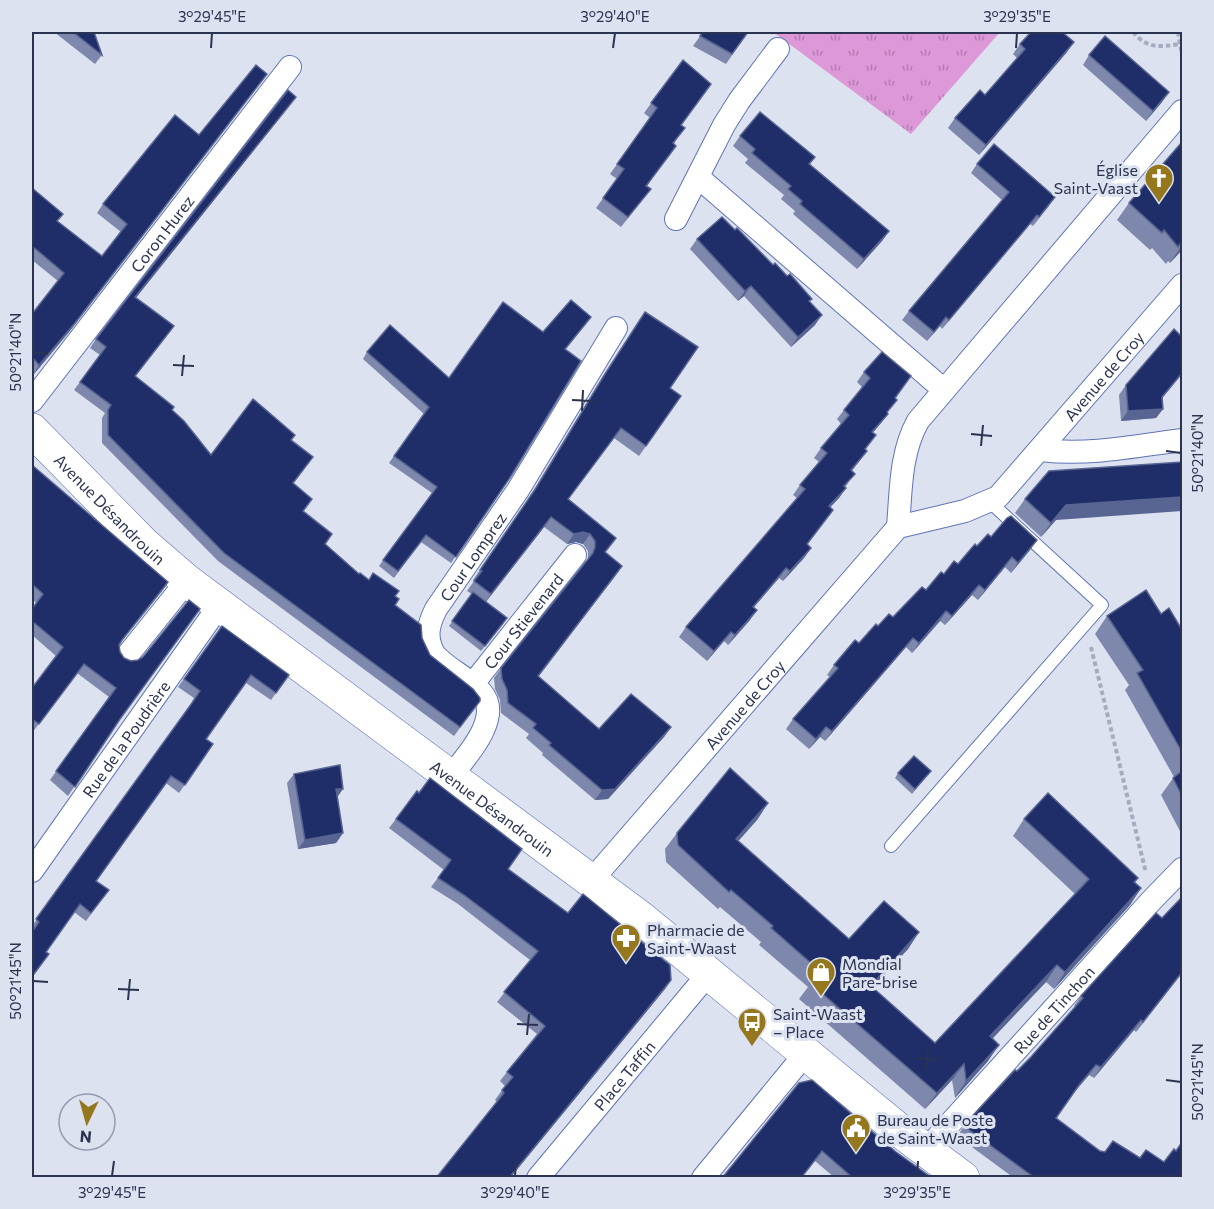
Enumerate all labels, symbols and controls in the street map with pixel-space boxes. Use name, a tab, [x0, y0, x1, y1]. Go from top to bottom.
text: 3°29'45"E	[178, 7, 246, 25]
text: 3°29'40"E	[580, 7, 650, 25]
text: 3°29'35"E	[983, 7, 1051, 25]
place label: Église Saint-Vaast	[1054, 160, 1138, 197]
church icon: Église Saint-Vaast	[1143, 162, 1175, 204]
street label: Coron Hurez	[126, 191, 197, 275]
text: 50°21'40"N	[6, 313, 24, 391]
street label: Avenue de Croy	[1059, 327, 1147, 424]
text: 50°21'40"N	[1188, 414, 1206, 492]
street label: Avenue Désandrouin	[51, 449, 170, 568]
street label: Cour Lomprez	[435, 508, 510, 604]
street label: Cour Stievenard	[479, 569, 567, 672]
street label: Avenue de Croy	[700, 656, 788, 753]
street label: Rue de la Poudrière	[78, 677, 173, 801]
street label: Avenue Désandrouin	[427, 756, 558, 860]
place label: Pharmacie de Saint-Waast	[647, 920, 745, 957]
pharmacy icon: Pharmacie de Saint-Waast	[610, 922, 642, 964]
text: 50°21'45"N	[6, 942, 24, 1020]
place label: Mondial Pare-brise	[842, 954, 917, 991]
shop icon: Mondial Pare-brise	[805, 956, 837, 998]
street label: Rue de Tinchon	[1009, 961, 1098, 1057]
place label: Saint-Waast – Place	[773, 1004, 863, 1041]
bus stop icon: Saint-Waast – Place	[736, 1006, 768, 1048]
street label: Place Taffin	[589, 1036, 658, 1114]
text: 50°21'45"N	[1188, 1043, 1206, 1121]
north arrow	[57, 1092, 117, 1152]
place label: Bureau de Poste de Saint-Waast	[877, 1110, 993, 1147]
public building icon: Bureau de Poste de Saint-Waast	[840, 1112, 872, 1154]
text: N	[79, 1127, 92, 1147]
text: 3°29'45"E	[78, 1183, 146, 1201]
text: 3°29'40"E	[480, 1183, 550, 1201]
text: 3°29'35"E	[883, 1183, 951, 1201]

